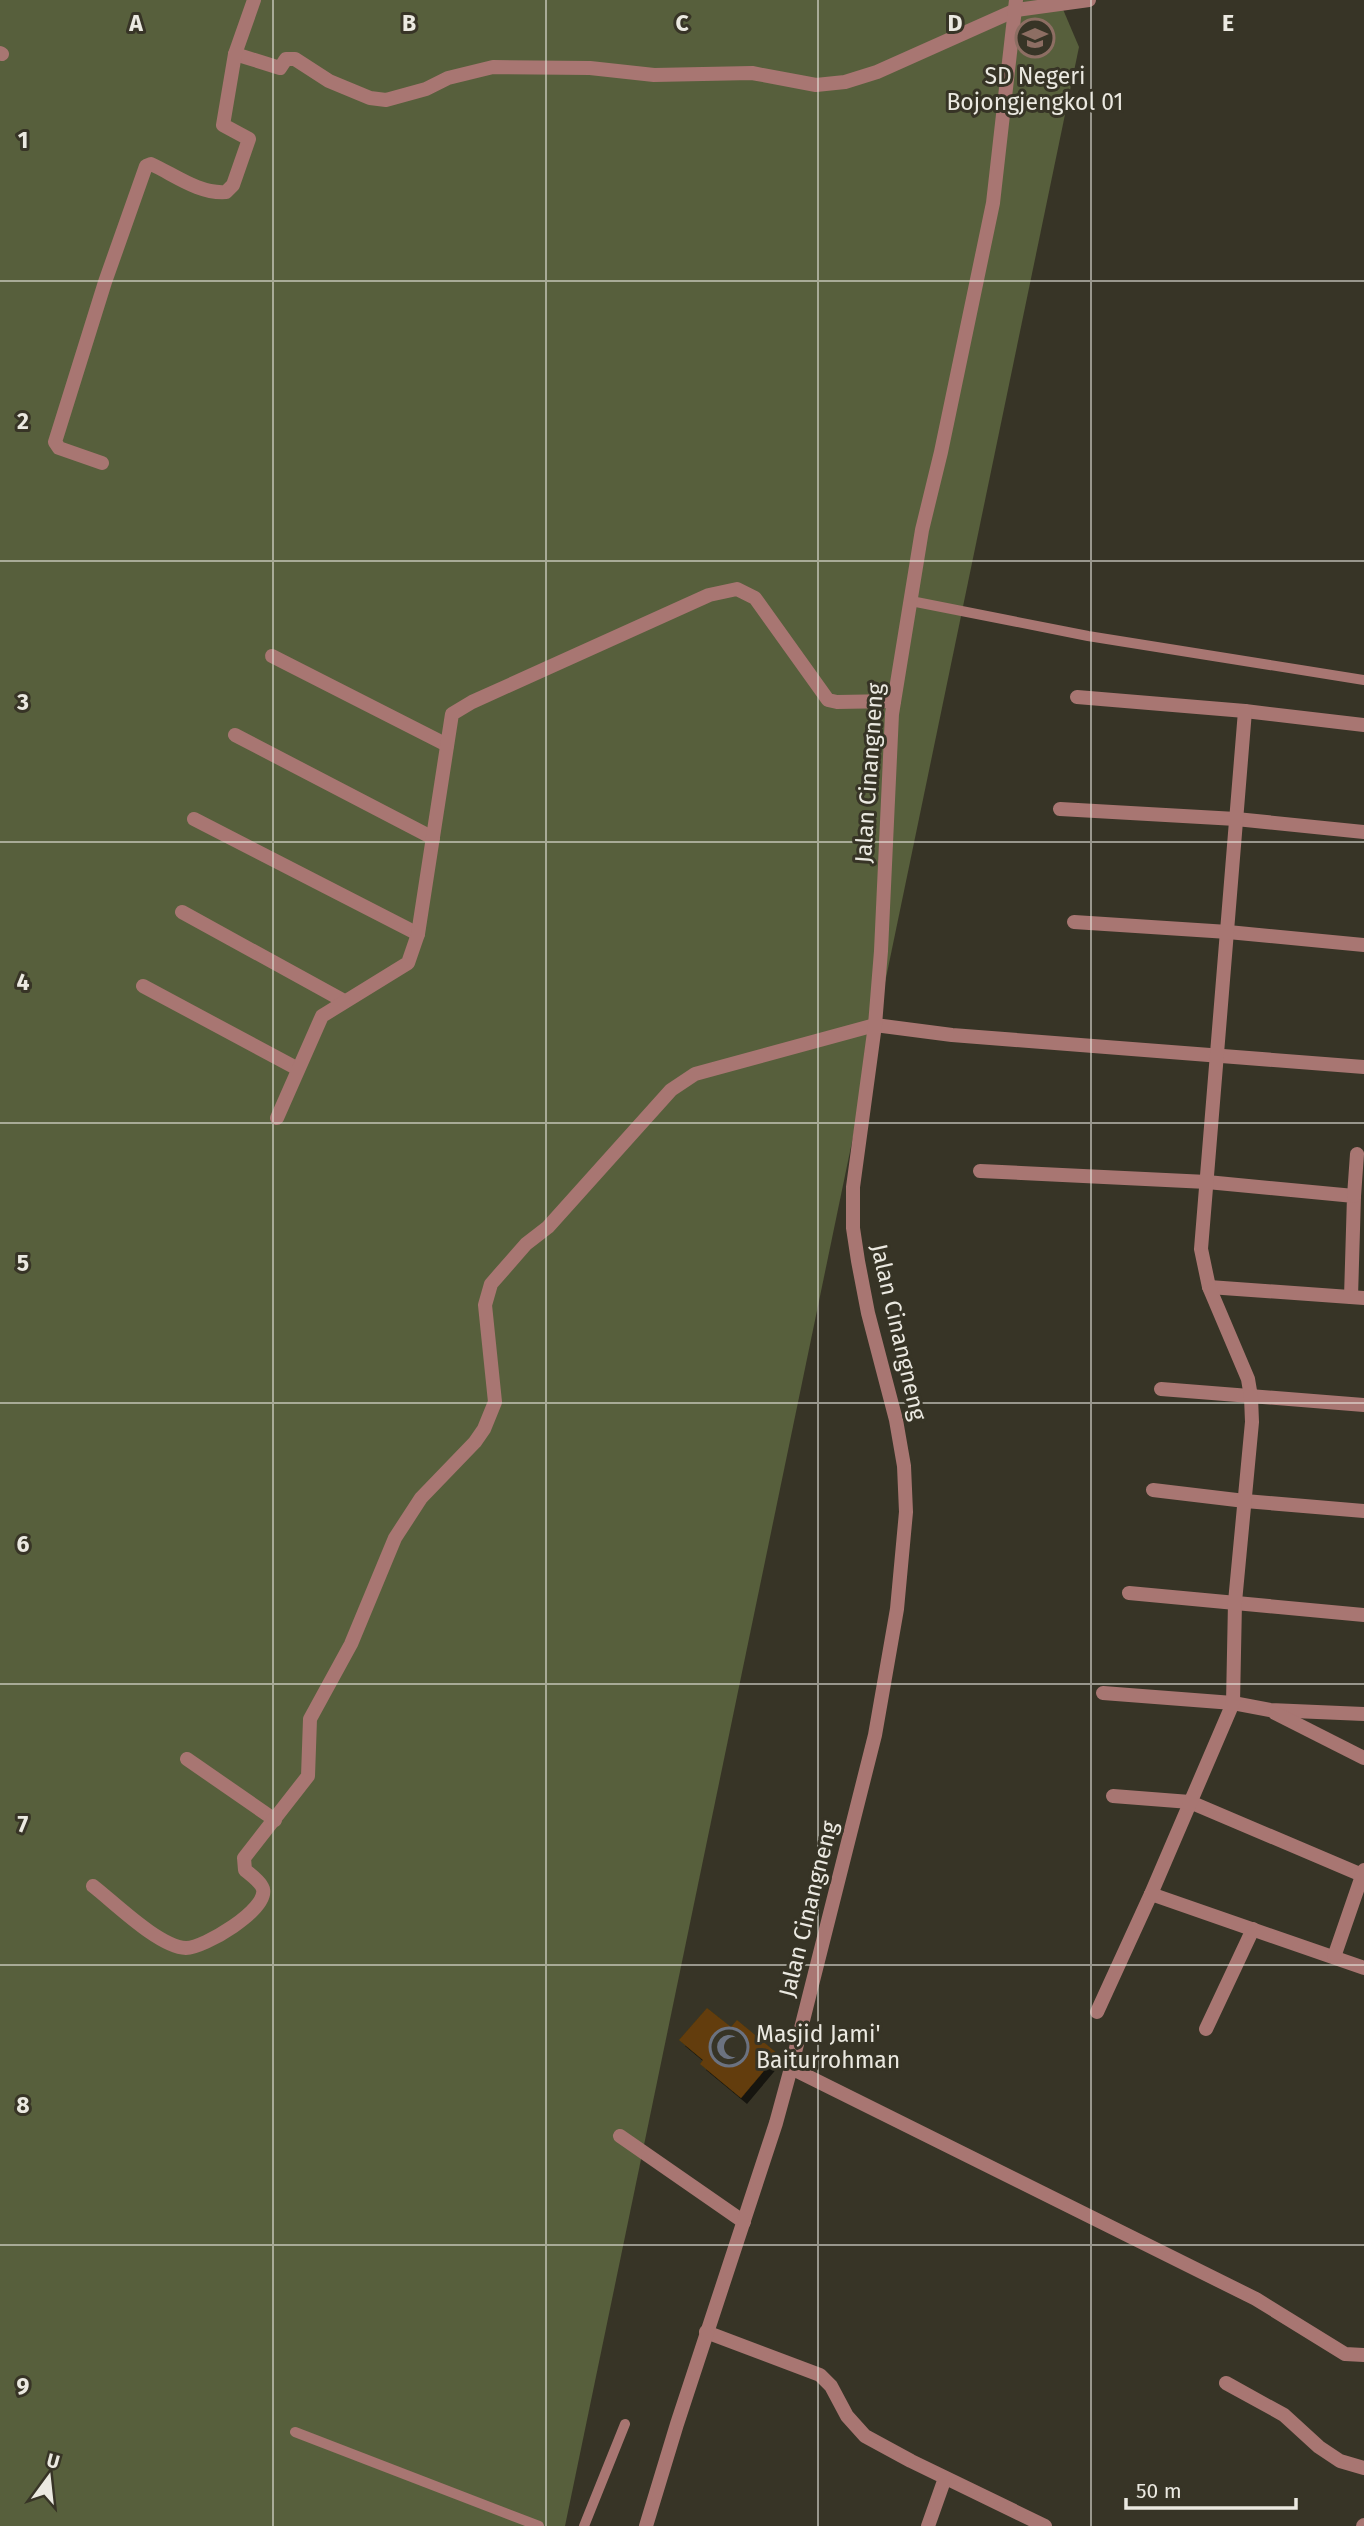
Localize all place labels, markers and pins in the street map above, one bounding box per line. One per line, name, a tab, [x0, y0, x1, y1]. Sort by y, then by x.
school or university icon: SD Negeri Bojongjengkol 01	[1014, 17, 1056, 59]
place label: SD Negeri Bojongjengkol 01	[946, 62, 1124, 116]
place label: Masjid Jami' Baiturrohman	[756, 2020, 900, 2074]
mosque icon: Masjid Jami' Baiturrohman	[708, 2026, 750, 2068]

